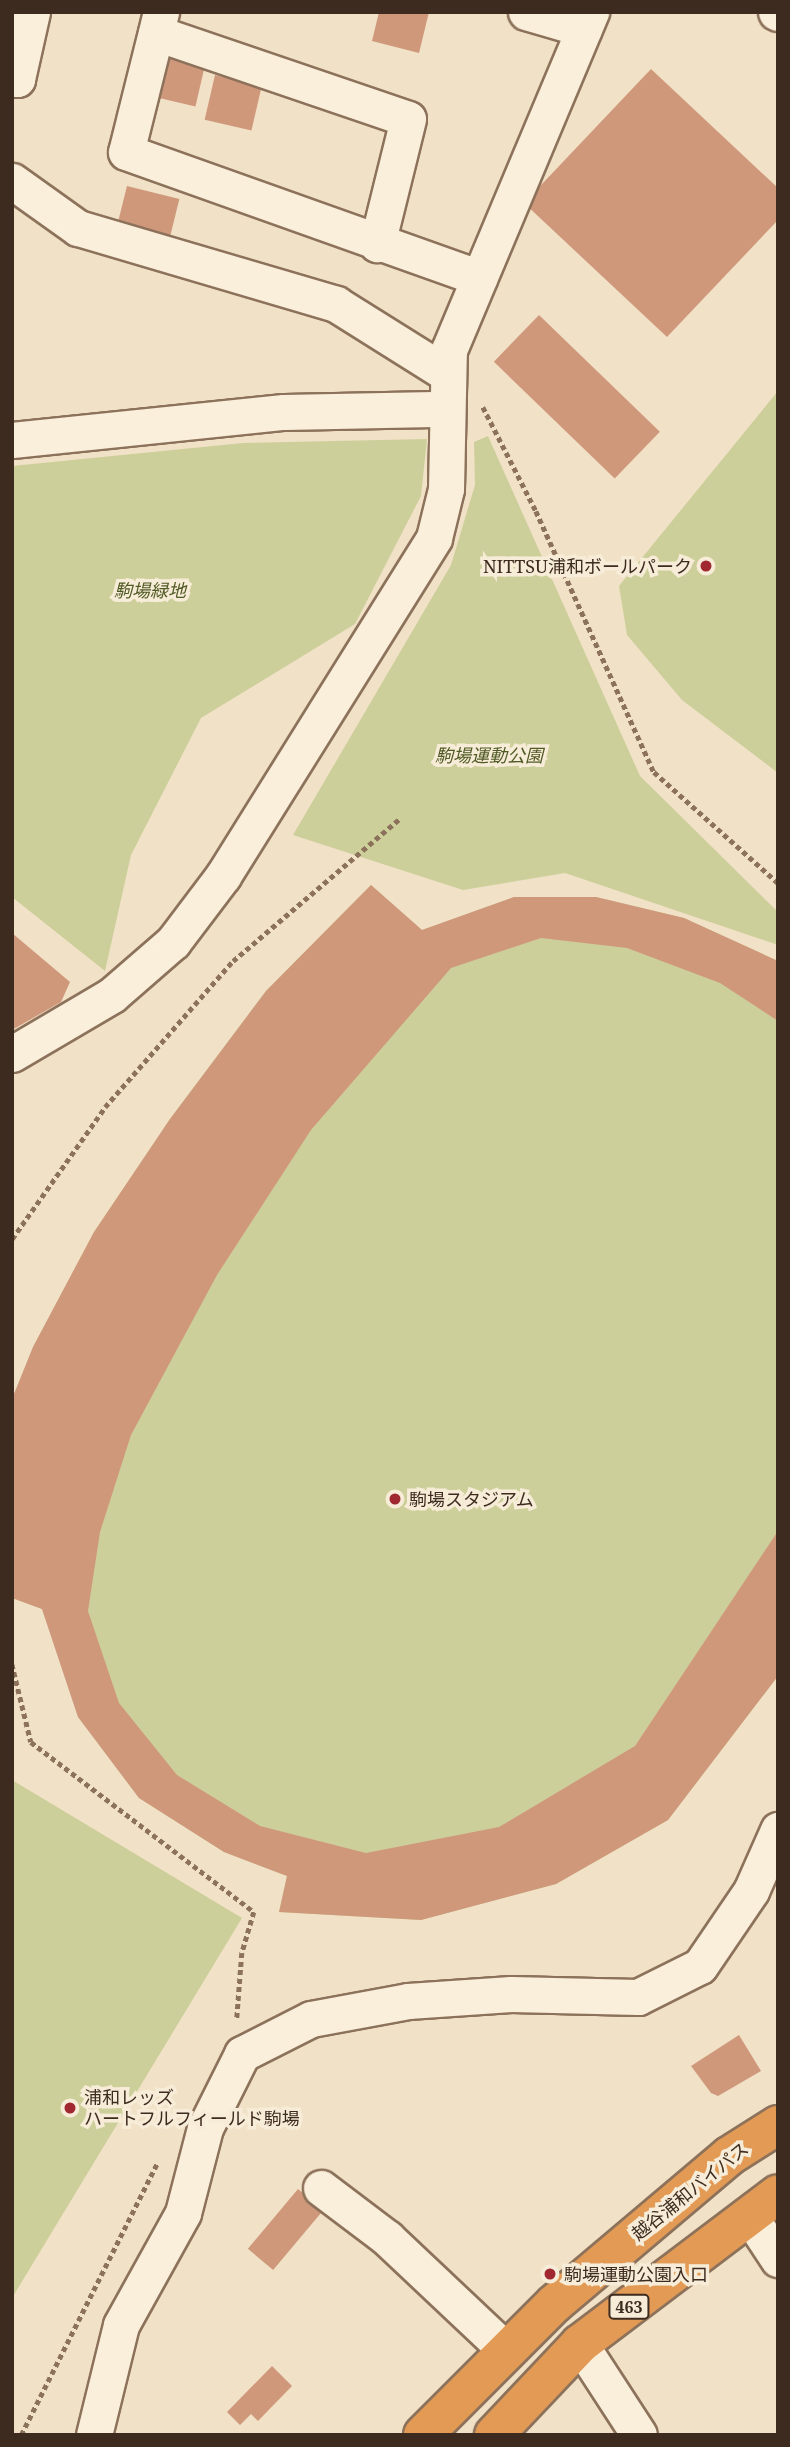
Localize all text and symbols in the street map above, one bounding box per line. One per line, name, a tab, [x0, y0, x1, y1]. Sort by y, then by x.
place label: NITTSU浦和ボールパーク	[483, 555, 692, 577]
marker: NITTSU浦和ボールパーク	[698, 558, 714, 574]
park label: 駒場緑地	[114, 579, 186, 601]
park label: 駒場運動公園	[435, 744, 543, 766]
place label: 駒場スタジアム	[409, 1488, 535, 1510]
marker: 駒場スタジアム	[387, 1491, 403, 1507]
place label: 浦和レッズ ハートフルフィールド駒場	[84, 2087, 300, 2130]
marker: 浦和レッズ ハートフルフィールド駒場	[62, 2100, 78, 2116]
street label: 越谷浦和バイパス	[627, 2137, 753, 2245]
place label: 駒場運動公園入口	[564, 2263, 708, 2285]
marker: 駒場運動公園入口	[542, 2266, 558, 2282]
road number: 463	[608, 2294, 650, 2320]

